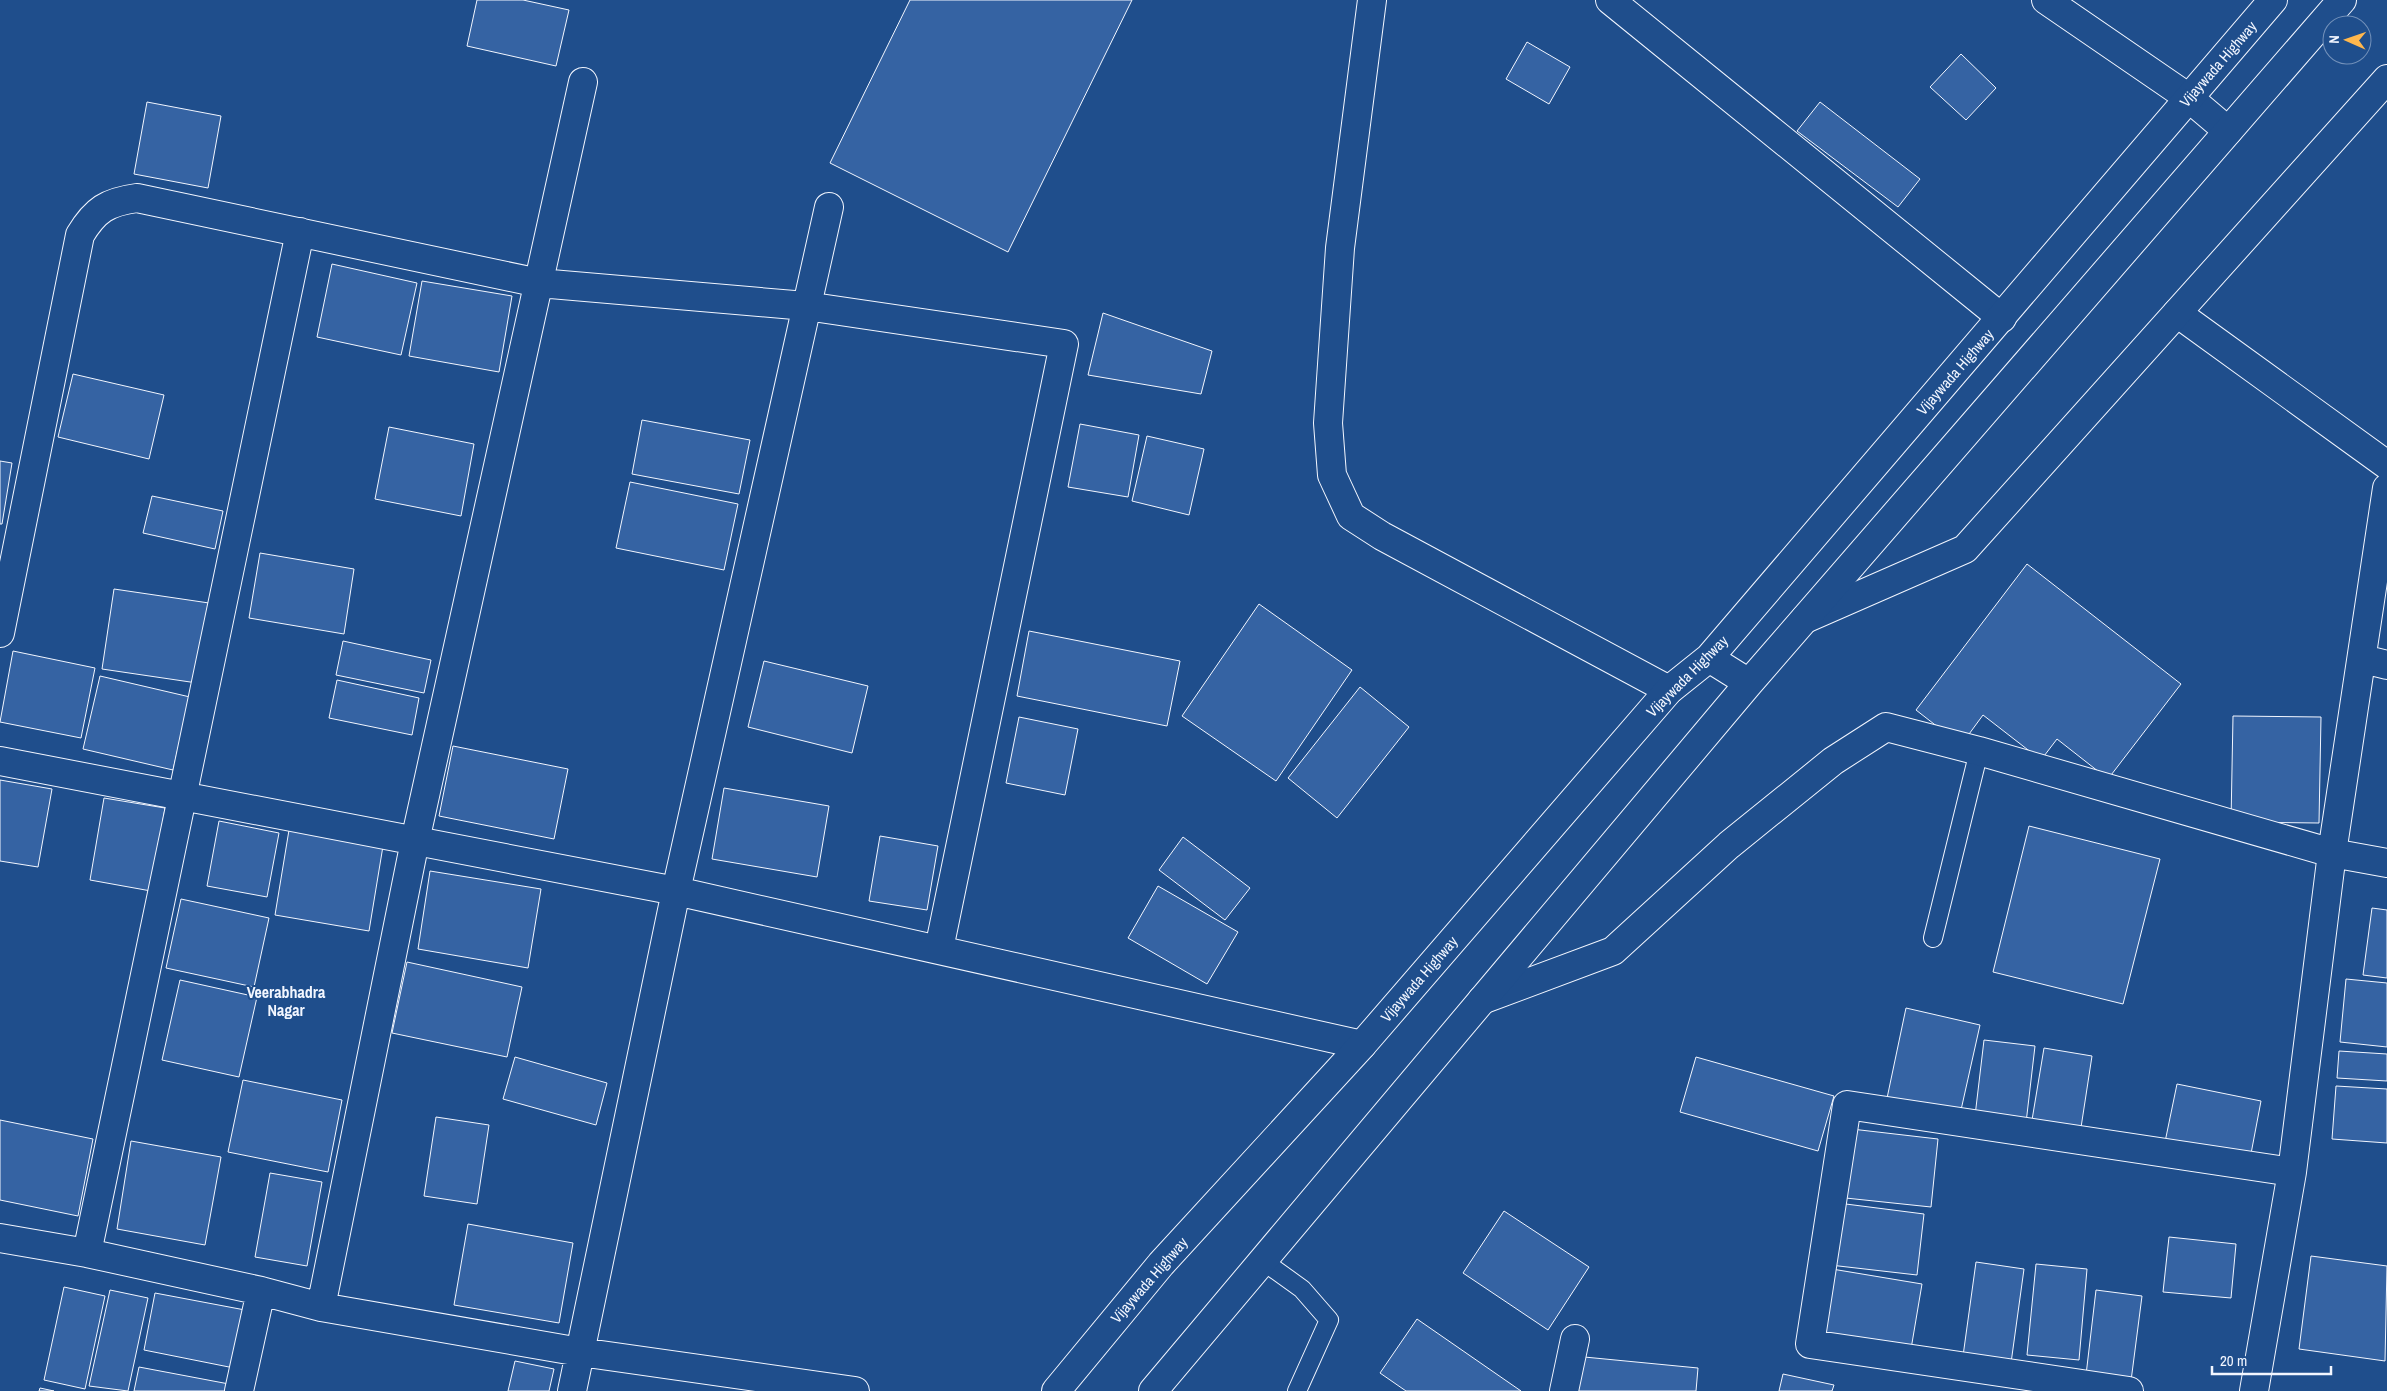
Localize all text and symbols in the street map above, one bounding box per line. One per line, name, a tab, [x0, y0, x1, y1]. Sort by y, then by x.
north arrow	[2322, 15, 2372, 65]
street label: Vijaywada Highway	[2175, 16, 2262, 112]
text: N	[2325, 35, 2343, 44]
street label: Vijaywada Highway	[1912, 324, 1999, 420]
street label: Vijaywada Highway	[1641, 630, 1733, 722]
street label: Vijaywada Highway	[1376, 931, 1463, 1027]
district label: Veerabhadra Nagar	[247, 981, 326, 1021]
street label: Vijaywada Highway	[1106, 1232, 1193, 1328]
scale bar	[2212, 1344, 2331, 1376]
text: 20 m	[2220, 1350, 2247, 1371]

